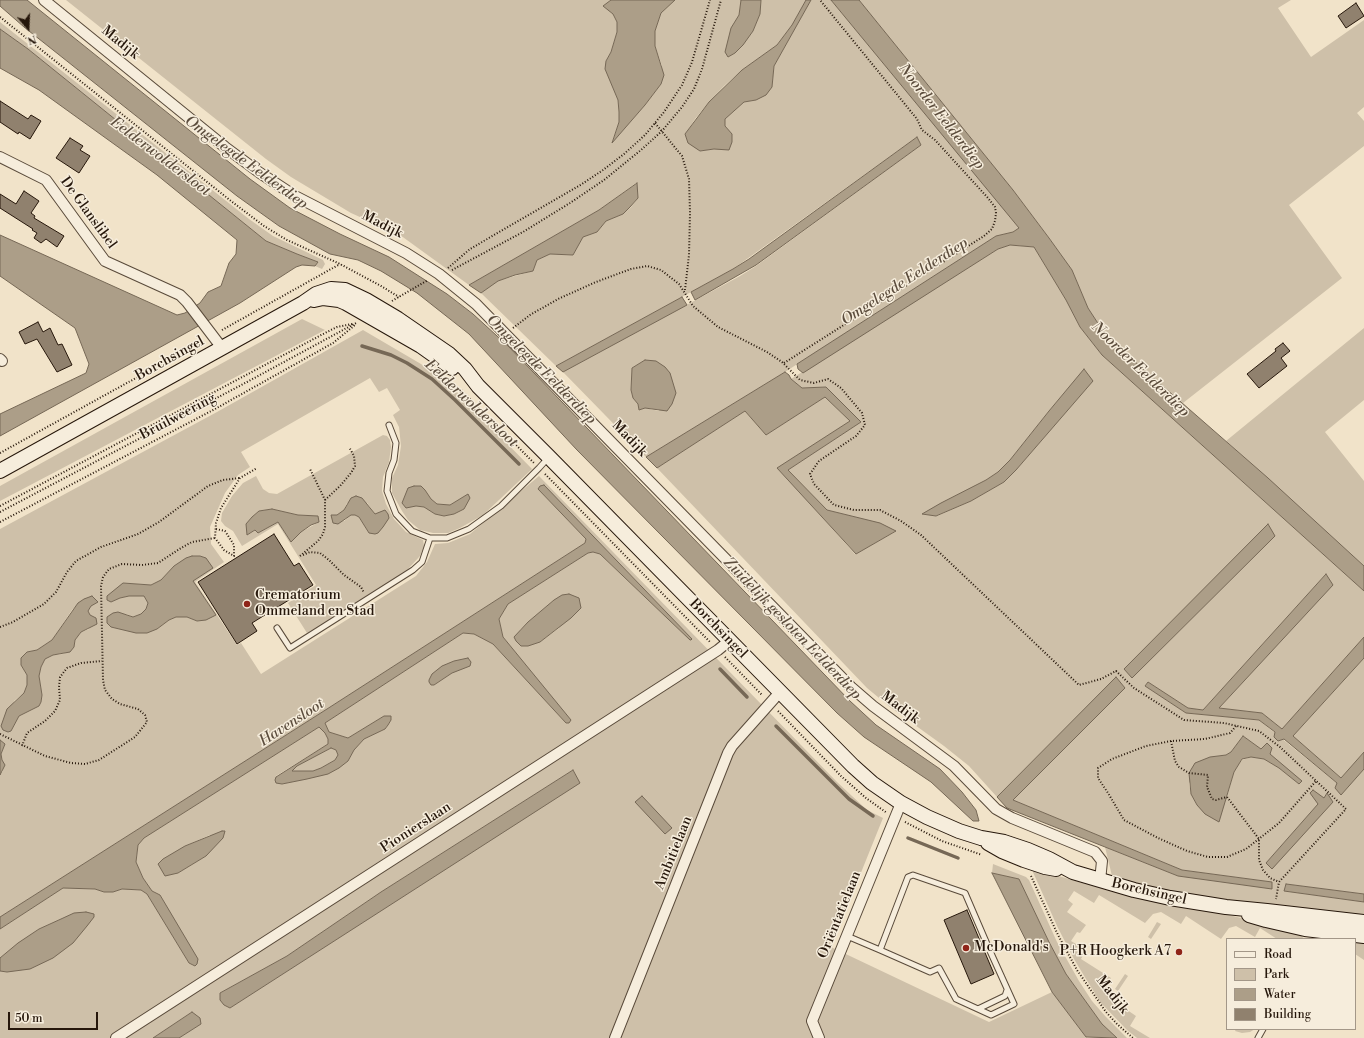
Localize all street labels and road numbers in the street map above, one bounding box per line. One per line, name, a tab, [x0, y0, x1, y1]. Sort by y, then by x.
street label: Madijk	[98, 23, 142, 63]
street label: De Glanslibel	[56, 174, 120, 252]
street label: Madijk	[359, 208, 405, 242]
street label: Borchsingel	[133, 333, 207, 385]
street label: Bruilweering	[137, 390, 219, 444]
street label: Madijk	[608, 417, 650, 461]
street label: Borchsingel	[685, 596, 751, 662]
street label: Madijk	[878, 688, 922, 728]
street label: Pionierslaan	[377, 799, 455, 857]
street label: Ambitielaan	[652, 814, 696, 892]
street label: Oriëntatielaan	[815, 869, 865, 961]
street label: Borchsingel	[1110, 875, 1188, 909]
street label: Madijk	[1092, 973, 1132, 1017]

